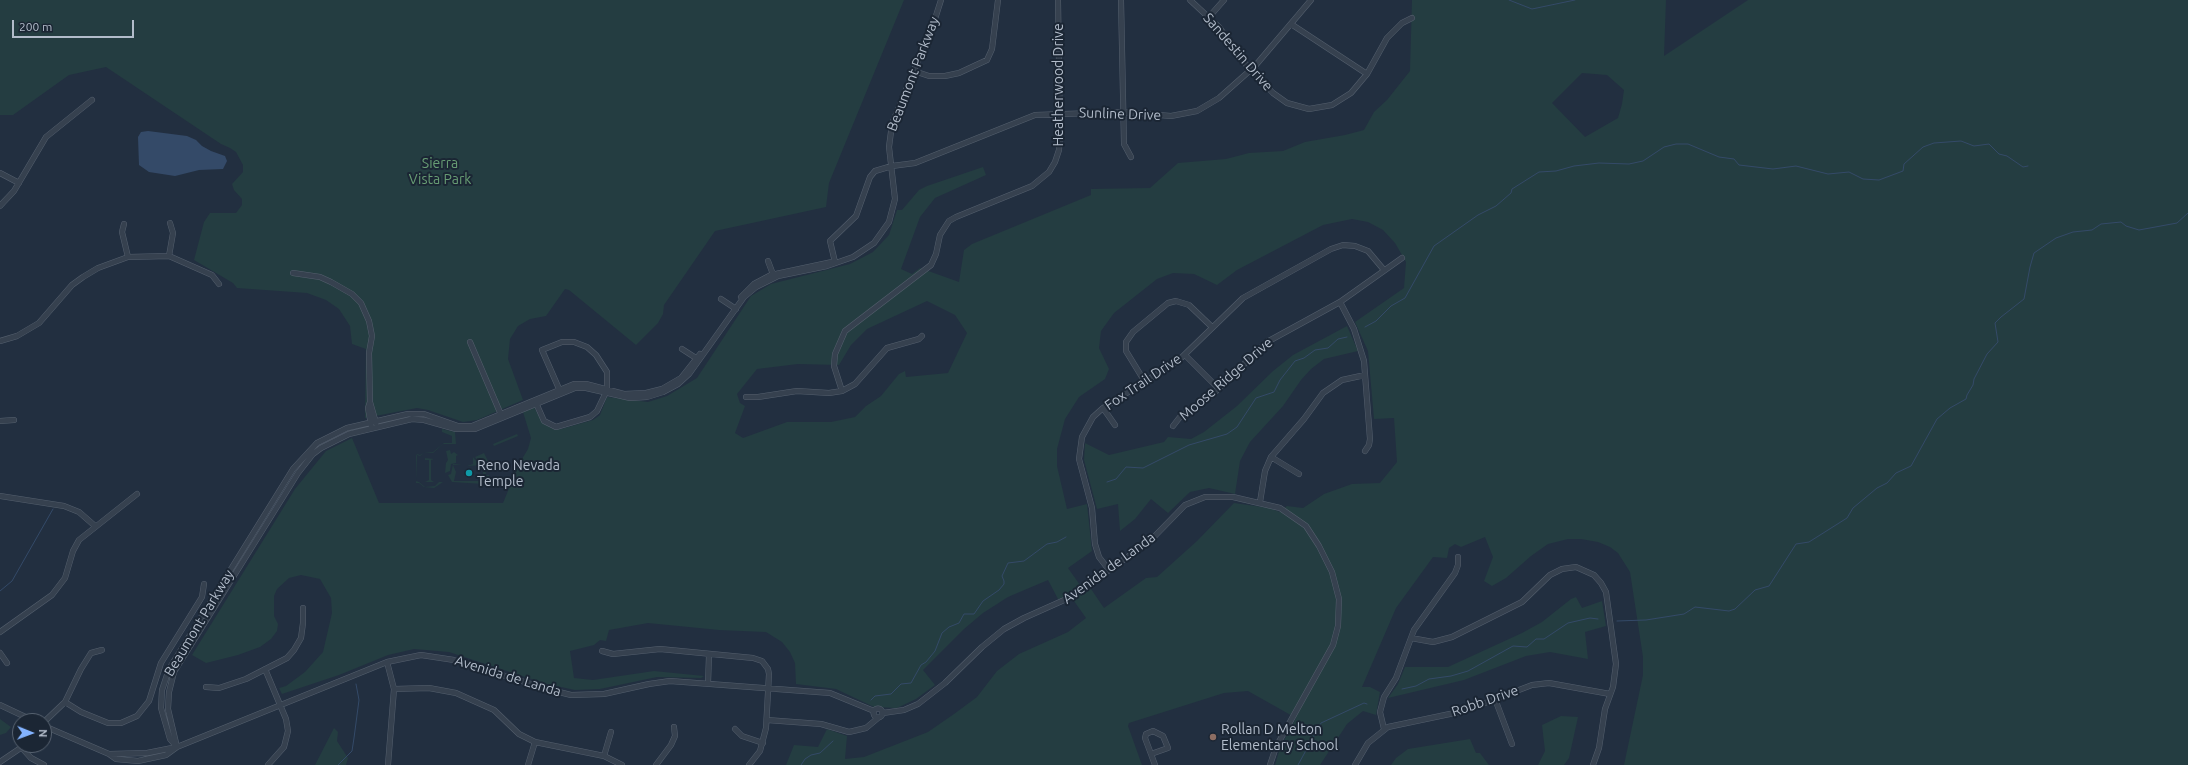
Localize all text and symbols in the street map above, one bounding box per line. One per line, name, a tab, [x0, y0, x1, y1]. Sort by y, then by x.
street label: Sandestin Drive	[1200, 10, 1276, 94]
scale bar	[14, 12, 136, 38]
street label: Beaumont Parkway	[883, 14, 943, 134]
text: 200 m	[19, 20, 52, 33]
street label: Heatherwood Drive	[1050, 23, 1066, 147]
street label: Sunline Drive	[1079, 104, 1161, 124]
park label: Sierra Vista Park	[409, 155, 471, 188]
street label: Moose Ridge Drive	[1176, 334, 1276, 424]
street label: Fox Trail Drive	[1101, 350, 1185, 414]
place label: Reno Nevada Temple	[477, 457, 560, 490]
marker: Reno Nevada Temple	[464, 468, 474, 478]
street label: Avenida de Landa	[1059, 529, 1159, 607]
street label: Beaumont Parkway	[161, 567, 237, 679]
street label: Avenida de Landa	[453, 652, 563, 700]
street label: Robb Drive	[1449, 682, 1521, 720]
north arrow	[12, 713, 52, 753]
place label: Rollan D Melton Elementary School	[1221, 721, 1338, 754]
text: N	[37, 729, 49, 737]
marker: Rollan D Melton Elementary School	[1208, 732, 1218, 742]

